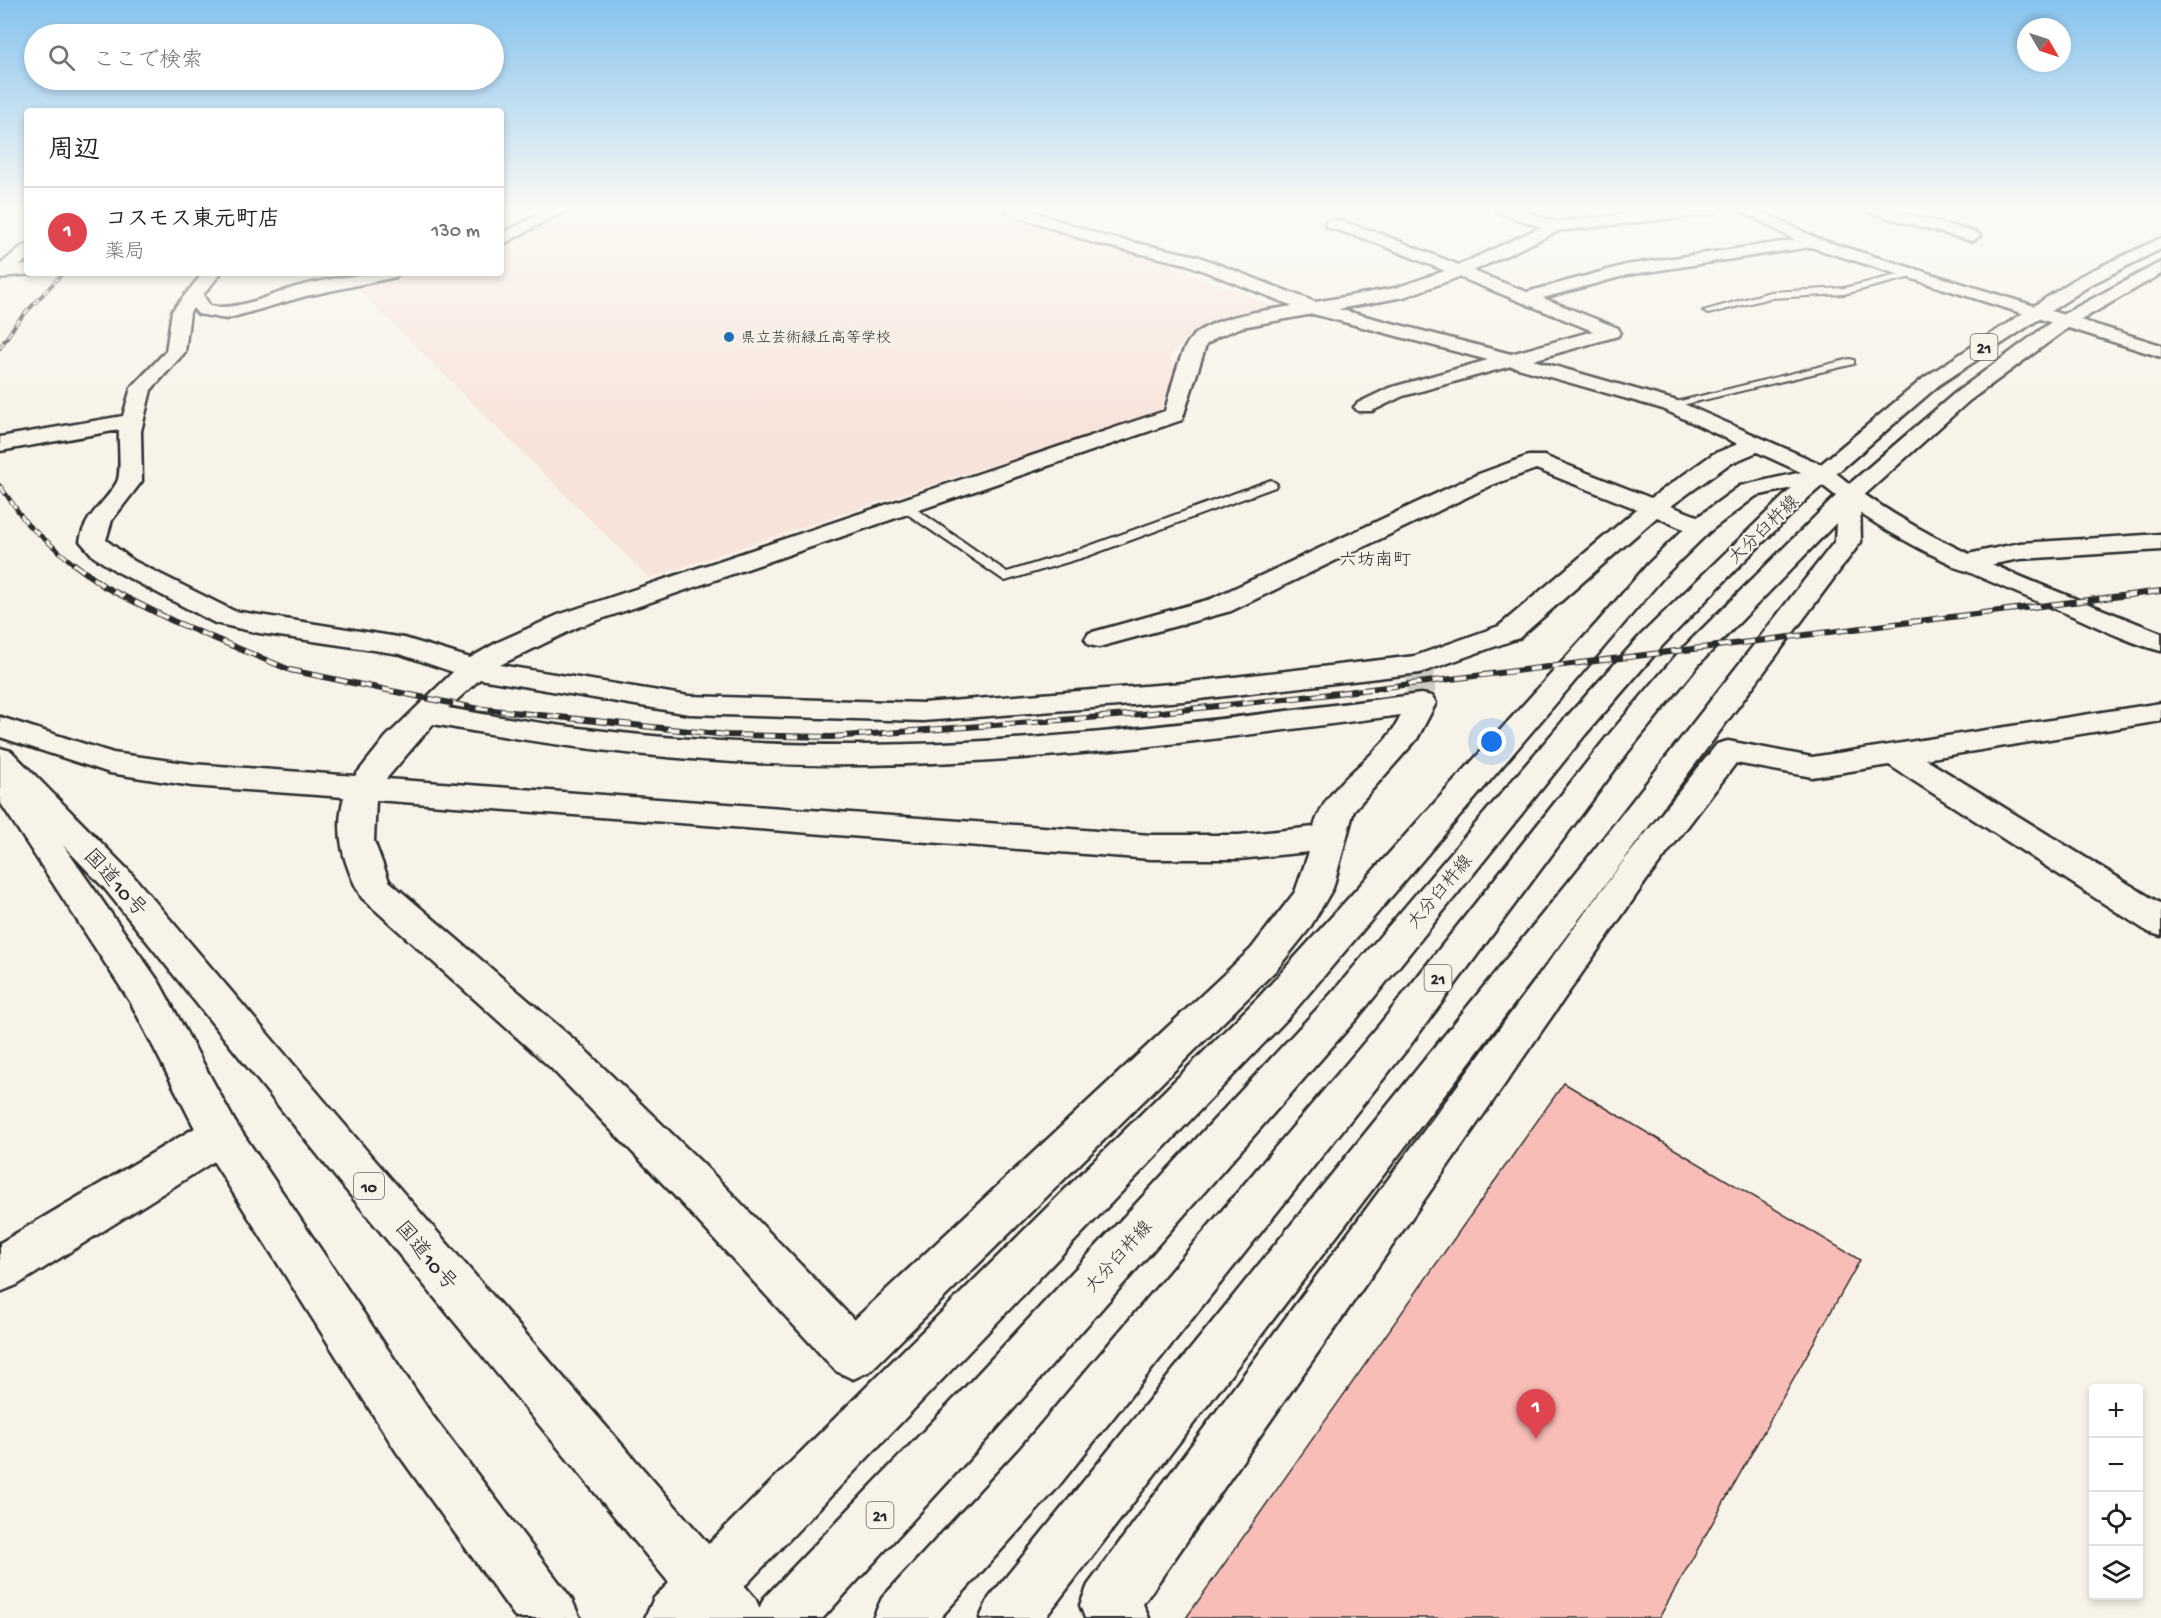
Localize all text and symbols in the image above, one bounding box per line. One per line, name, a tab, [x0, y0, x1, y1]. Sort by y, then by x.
north arrow	[2017, 18, 2071, 72]
search box	[24, 24, 504, 90]
icon: search	[45, 41, 78, 74]
text: ここで検索	[93, 49, 203, 75]
text: 周辺	[48, 137, 100, 168]
text: コスモス東元町店	[105, 208, 280, 234]
text: 1	[63, 221, 72, 244]
text: 130 m	[431, 221, 480, 244]
text: 薬局	[105, 242, 145, 265]
place label: 県立芸術緑丘高等学校	[741, 329, 891, 348]
marker: 県立芸術緑丘高等学校	[722, 330, 736, 344]
road number: 21	[1970, 334, 1998, 360]
street label: 大分臼杵線	[1724, 491, 1804, 570]
district label: 六坊南町	[1339, 550, 1411, 572]
your location	[1477, 727, 1506, 756]
street label: 国道10号	[76, 844, 151, 924]
street label: 大分臼杵線	[1403, 851, 1478, 934]
road number: 21	[1424, 965, 1452, 991]
road number: 10	[354, 1173, 384, 1199]
street label: 国道10号	[388, 1217, 461, 1297]
street label: 大分臼杵線	[1081, 1217, 1158, 1298]
map controls	[2089, 1384, 2143, 1600]
button: +	[2089, 1384, 2143, 1438]
pin: 1	[1516, 1390, 1556, 1439]
button: −	[2089, 1438, 2143, 1492]
button: locate	[2089, 1492, 2143, 1546]
road number: 21	[866, 1502, 894, 1528]
button: layers	[2089, 1546, 2143, 1600]

